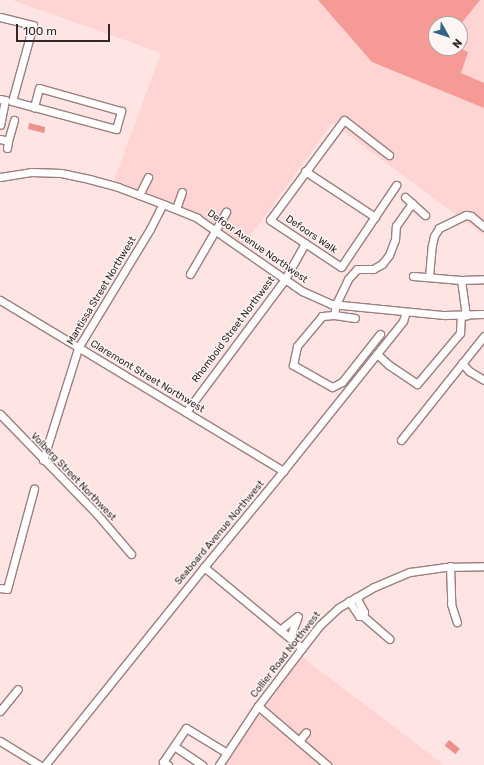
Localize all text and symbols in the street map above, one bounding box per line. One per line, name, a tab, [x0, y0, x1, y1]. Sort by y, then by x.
scale bar	[18, 16, 112, 42]
north arrow	[428, 16, 468, 56]
text: 100 m	[23, 24, 57, 38]
text: N	[449, 36, 464, 50]
street label: Defoor Avenue Northwest	[204, 208, 310, 286]
street label: Defoors Walk	[283, 213, 339, 257]
street label: Mantissa Street Northwest	[65, 235, 139, 347]
street label: Rhomboid Street Northwest	[190, 274, 278, 386]
street label: Claremont Street Northwest	[88, 338, 206, 416]
street label: Volberg Street Northwest	[28, 430, 118, 524]
street label: Seaboard Avenue Northwest	[173, 478, 267, 588]
street label: Collier Road Northwest	[248, 609, 324, 701]

